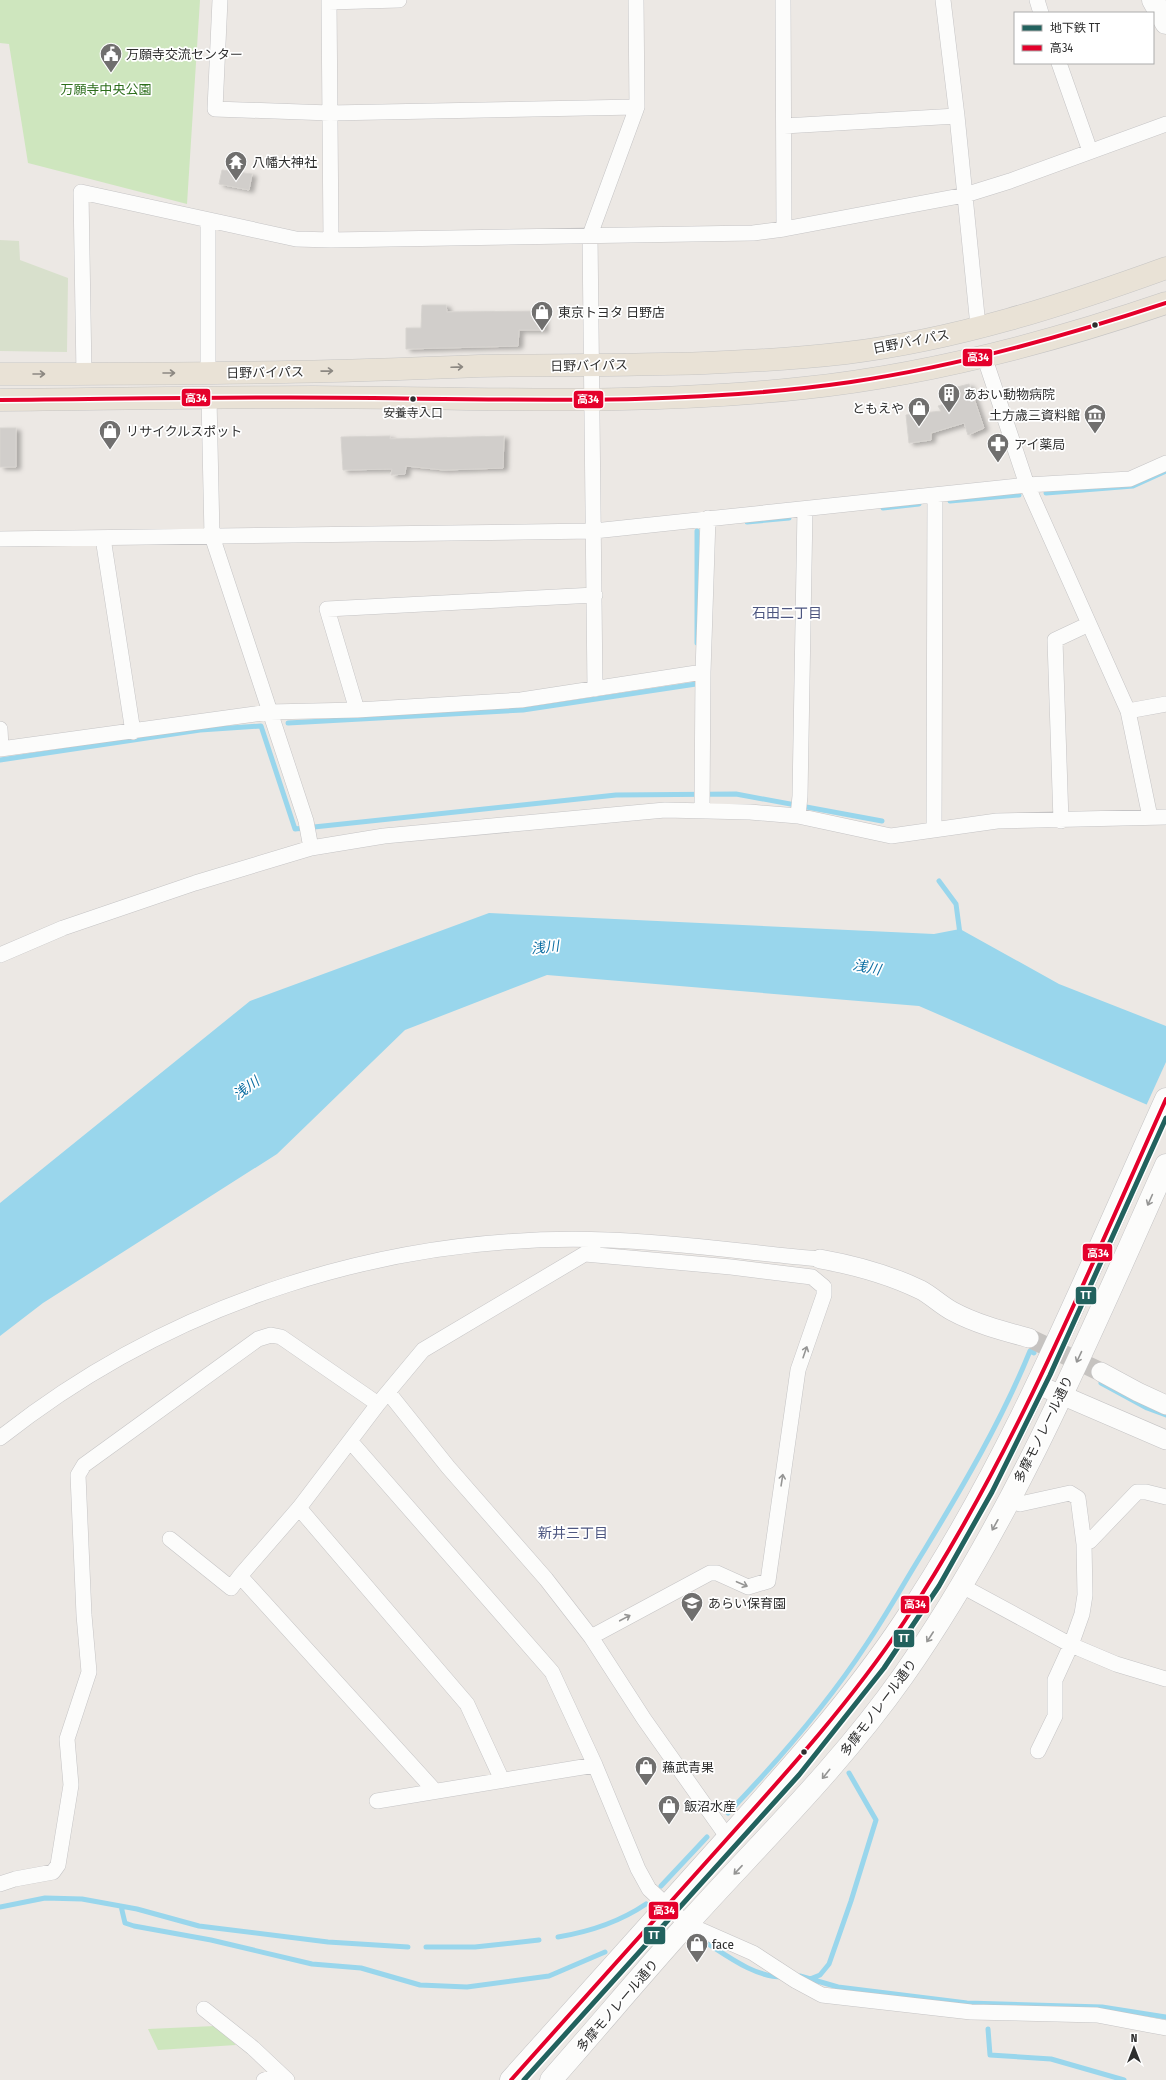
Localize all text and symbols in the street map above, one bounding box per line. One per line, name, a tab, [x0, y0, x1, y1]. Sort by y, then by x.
legend	[1014, 12, 1154, 64]
text: 地下鉄 TT	[1050, 21, 1100, 35]
public building icon: 万願寺交流センター	[98, 41, 124, 74]
text: 高34	[1050, 41, 1073, 55]
place label: 万願寺交流センター	[126, 47, 243, 62]
park label: 万願寺中央公園	[60, 82, 152, 97]
temple icon: 八幡大神社	[223, 149, 249, 182]
place label: 八幡大神社	[252, 155, 317, 170]
shop icon: 東京トヨタ 日野店	[529, 299, 555, 332]
place label: 東京トヨタ 日野店	[558, 305, 665, 320]
unlabelled marker	[1090, 320, 1100, 330]
street label: 日野バイパス	[872, 327, 951, 356]
line badge: 高34	[962, 348, 993, 367]
text: 高34	[967, 351, 989, 364]
street label: 日野バイパス	[550, 357, 628, 374]
one-way arrow	[450, 363, 463, 371]
street label: 日野バイパス	[226, 364, 304, 381]
one-way arrow	[320, 367, 333, 375]
one-way arrow	[162, 369, 175, 377]
one-way arrow	[32, 370, 45, 378]
building icon: あおい動物病院	[936, 381, 962, 414]
place label: あおい動物病院	[964, 387, 1055, 402]
line badge: 高34	[181, 388, 211, 407]
line badge: 高34	[573, 390, 604, 409]
text: 高34	[185, 392, 207, 405]
text: 高34	[577, 393, 599, 406]
marker: 安養寺入口	[408, 394, 418, 404]
shop icon: ともえや	[906, 395, 932, 428]
place label: ともえや	[852, 401, 904, 416]
museum icon: 土方歳三資料館	[1082, 402, 1108, 435]
place label: 安養寺入口	[383, 406, 443, 420]
place label: 土方歳三資料館	[989, 408, 1080, 423]
shop icon: リサイクルスポット	[97, 418, 123, 451]
place label: リサイクルスポット	[126, 424, 242, 439]
pharmacy icon: アイ薬局	[985, 431, 1011, 464]
place label: アイ薬局	[1014, 437, 1065, 452]
district label: 石田二丁目	[752, 605, 822, 622]
water label: 浅川	[530, 937, 562, 957]
water label: 浅川	[852, 956, 884, 979]
water label: 浅川	[230, 1072, 264, 1104]
one-way arrow	[1146, 1194, 1153, 1206]
line badge: 高34	[1082, 1243, 1113, 1262]
text: 高34	[1087, 1247, 1109, 1260]
line badge: TT	[1075, 1286, 1097, 1305]
text: TT	[1081, 1289, 1092, 1302]
one-way arrow	[801, 1346, 809, 1358]
one-way arrow	[1075, 1350, 1082, 1362]
street label: 多摩モノレール通り	[1011, 1373, 1076, 1485]
one-way arrow	[778, 1473, 786, 1486]
one-way arrow	[991, 1518, 999, 1530]
district label: 新井三丁目	[538, 1525, 608, 1542]
one-way arrow	[736, 1581, 748, 1588]
school or university icon: あらい保育園	[679, 1590, 705, 1623]
line badge: 高34	[900, 1595, 930, 1614]
place label: あらい保育園	[708, 1596, 786, 1611]
text: 高34	[904, 1598, 926, 1611]
one-way arrow	[619, 1614, 631, 1622]
line badge: TT	[893, 1629, 915, 1648]
one-way arrow	[925, 1631, 933, 1643]
text: TT	[899, 1632, 910, 1645]
street label: 多摩モノレール通り	[837, 1656, 920, 1759]
unlabelled marker	[799, 1747, 809, 1757]
shop icon: 蘓武青果	[633, 1754, 659, 1787]
place label: 蘓武青果	[662, 1760, 714, 1775]
one-way arrow	[822, 1768, 830, 1779]
shop icon: 飯沼水産	[656, 1793, 682, 1826]
place label: 飯沼水産	[684, 1799, 736, 1814]
one-way arrow	[734, 1864, 743, 1874]
line badge: 高34	[648, 1901, 679, 1920]
text: 高34	[653, 1904, 675, 1917]
line badge: TT	[643, 1926, 666, 1945]
text: TT	[649, 1929, 660, 1942]
shop icon: face	[684, 1931, 710, 1964]
place label: face	[712, 1937, 734, 1952]
street label: 多摩モノレール通り	[573, 1956, 661, 2054]
north arrow	[1114, 2028, 1154, 2068]
text: N	[1131, 2032, 1137, 2045]

